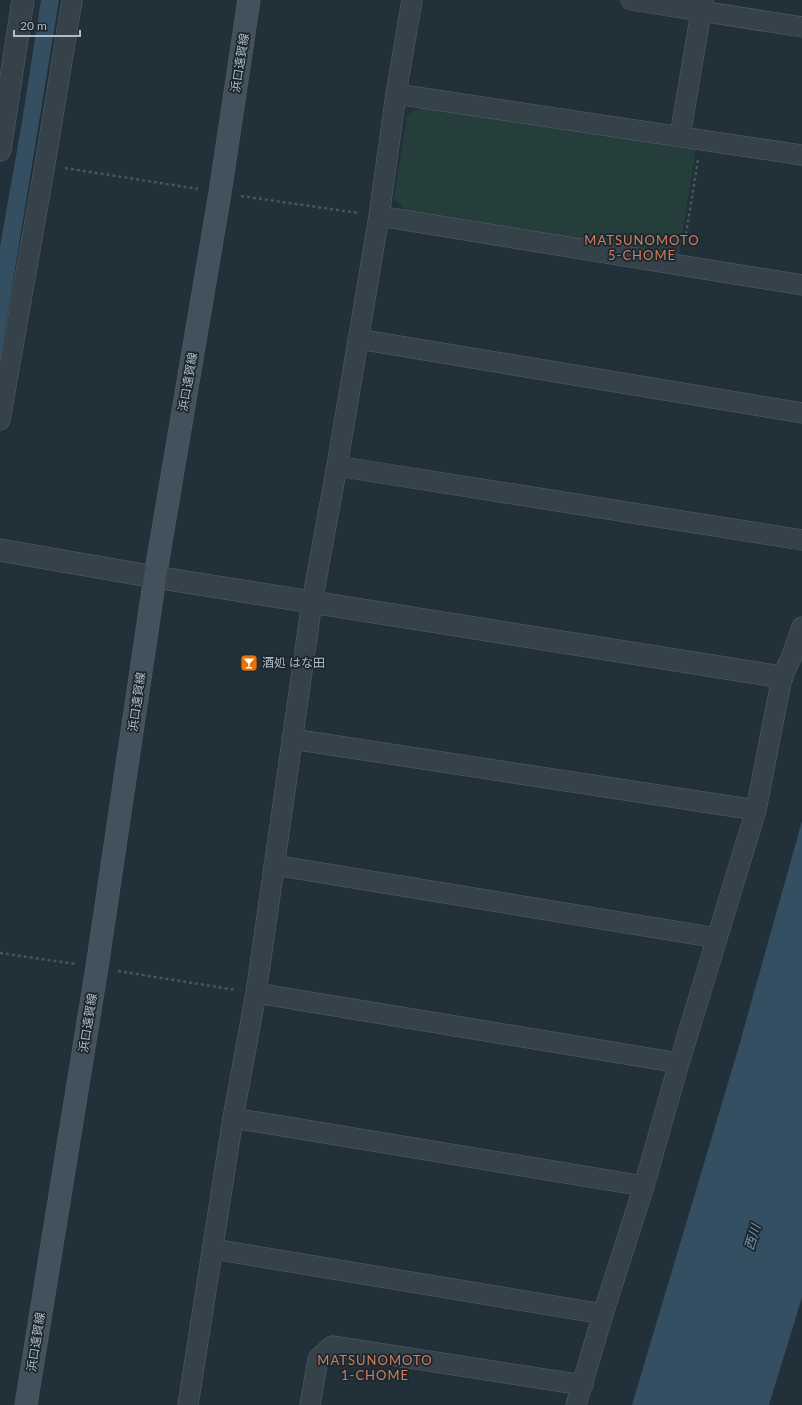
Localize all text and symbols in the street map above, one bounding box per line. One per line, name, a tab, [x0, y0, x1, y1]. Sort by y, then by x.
scale bar	[14, 12, 80, 38]
text: 20 m	[20, 18, 47, 33]
street label: 浜口遠賀線	[227, 32, 252, 94]
district label: MATSUNOMOTO 5-CHOME	[584, 232, 700, 263]
street label: 浜口遠賀線	[175, 351, 200, 413]
bar icon: 酒処 はな田	[239, 653, 259, 673]
place label: 酒処 はな田	[262, 655, 325, 670]
street label: 浜口遠賀線	[125, 671, 148, 733]
street label: 浜口遠賀線	[75, 992, 100, 1054]
water label: 西川	[741, 1220, 764, 1252]
street label: 浜口遠賀線	[23, 1311, 48, 1373]
district label: MATSUNOMOTO 1-CHOME	[317, 1352, 433, 1383]

